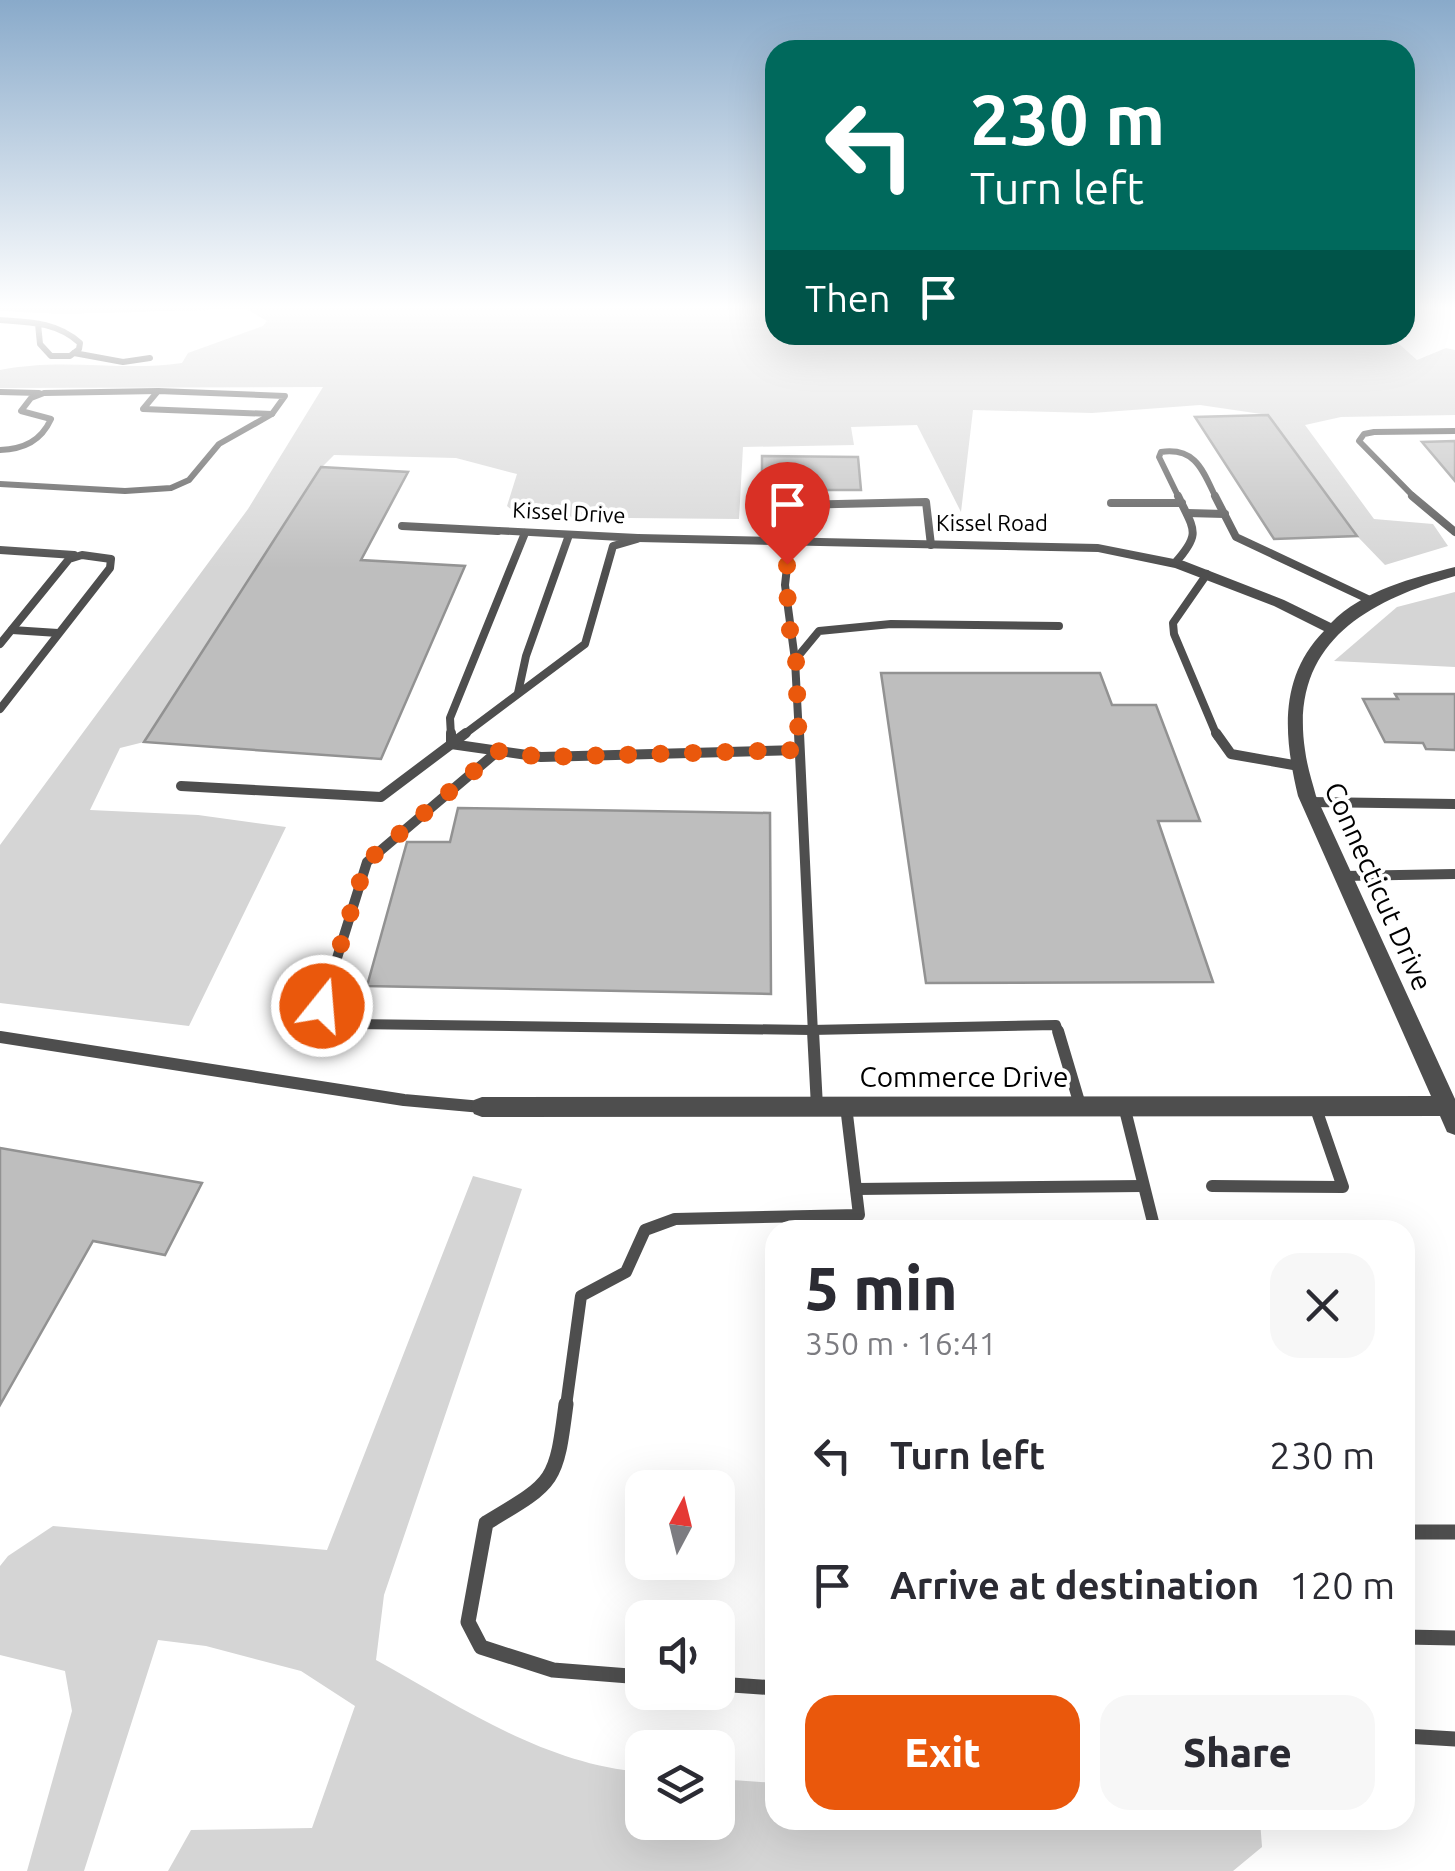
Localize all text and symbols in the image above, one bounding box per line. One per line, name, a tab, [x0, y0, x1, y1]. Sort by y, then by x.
icon: left	[805, 80, 935, 210]
text: 230 m	[970, 80, 1165, 158]
text: Turn left	[970, 162, 1144, 213]
icon: arrive	[911, 270, 966, 325]
text: Then	[805, 277, 891, 319]
pin	[745, 462, 830, 565]
icon: arrive	[760, 477, 815, 532]
street label: Kissel Drive	[512, 497, 626, 527]
street label: Kissel Road	[936, 510, 1048, 535]
street label: Connecticut Drive	[1319, 777, 1439, 995]
position arrow	[270, 954, 374, 1058]
street label: Commerce Drive	[860, 1061, 1068, 1092]
button: close	[1270, 1253, 1375, 1358]
text: 5 min	[805, 1254, 958, 1321]
text: 350 m · 16:41	[805, 1325, 997, 1361]
icon: left	[805, 1428, 860, 1483]
text: Turn left	[890, 1434, 1045, 1476]
text: 230 m	[1269, 1434, 1375, 1476]
north arrow	[625, 1470, 735, 1580]
map controls	[625, 1470, 735, 1840]
icon: arrive	[805, 1558, 860, 1613]
text: Arrive at destination	[890, 1564, 1259, 1606]
text: 120 m	[1289, 1564, 1395, 1606]
button: sound	[625, 1600, 735, 1710]
button: Exit	[805, 1695, 1080, 1810]
button: Share	[1100, 1695, 1375, 1810]
button: layers	[625, 1730, 735, 1840]

